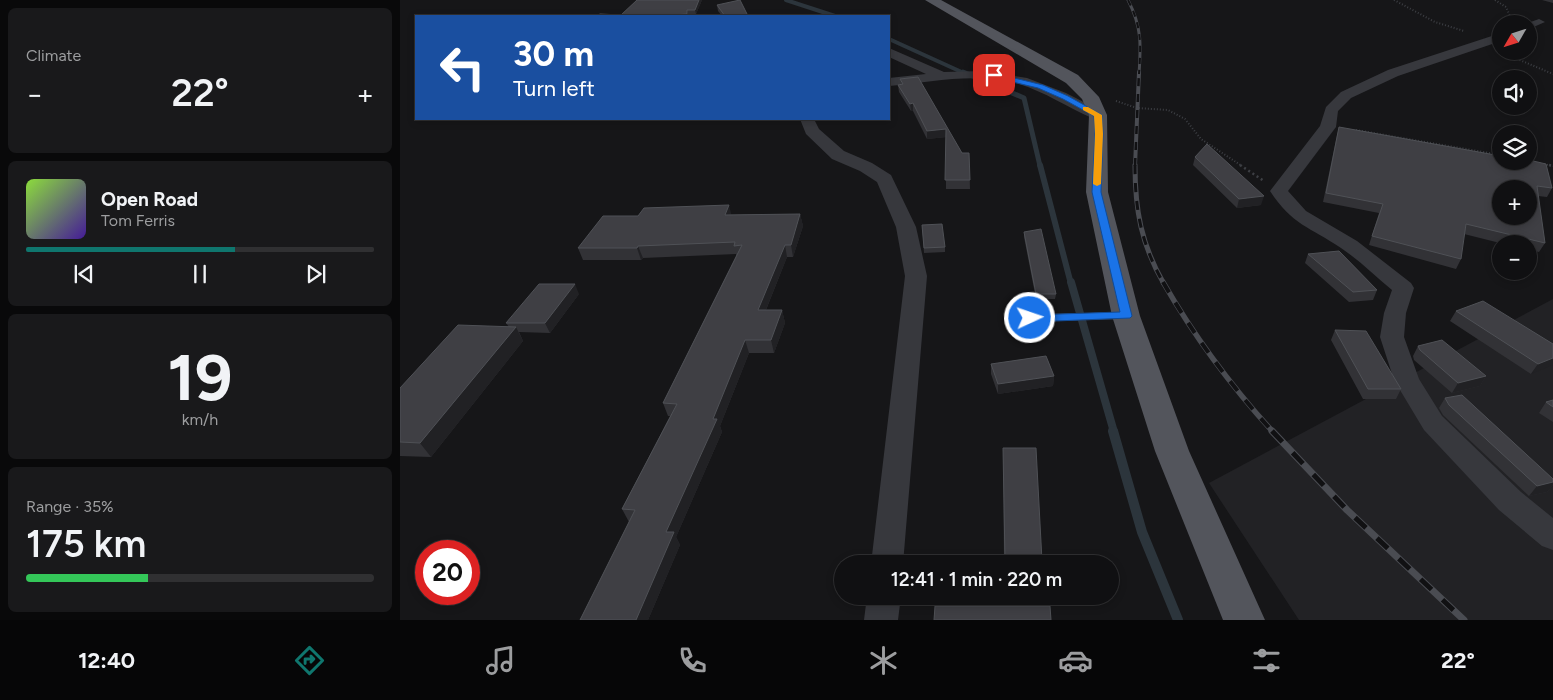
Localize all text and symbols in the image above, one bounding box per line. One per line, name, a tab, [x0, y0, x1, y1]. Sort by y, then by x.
north arrow	[1492, 15, 1538, 60]
map controls	[1492, 15, 1537, 280]
text: 30 m	[513, 33, 594, 75]
icon: left	[430, 35, 495, 100]
text: Climate	[26, 46, 81, 65]
pin	[973, 54, 1015, 96]
icon: arrive	[980, 61, 1008, 89]
text: 22°	[171, 70, 229, 116]
button: sound	[1492, 70, 1537, 115]
text: Turn left	[513, 75, 595, 102]
text: −	[26, 77, 43, 111]
text: +	[357, 77, 374, 111]
button: layers	[1492, 125, 1537, 170]
button: +	[1492, 180, 1537, 225]
text: Open Road	[101, 188, 198, 211]
text: Tom Ferris	[101, 211, 175, 230]
button: −	[1492, 235, 1537, 280]
icon: previous	[70, 260, 98, 288]
icon: pause	[186, 260, 214, 288]
icon: next	[302, 260, 330, 288]
position arrow	[1003, 291, 1055, 343]
text: 19	[167, 338, 233, 416]
text: km/h	[182, 410, 218, 429]
text: Range · 35%	[26, 497, 114, 516]
text: 175 km	[26, 521, 146, 567]
speed limit sign: 20	[415, 540, 480, 605]
text: 12:41 · 1 min · 220 m	[891, 568, 1062, 591]
icon: directions	[292, 643, 327, 678]
icon: music	[483, 643, 518, 678]
icon: phone	[675, 643, 710, 678]
icon: climate	[866, 643, 901, 678]
icon: car	[1058, 643, 1093, 678]
icon: filters	[1249, 643, 1284, 678]
text: 12:40	[78, 647, 135, 674]
text: 22°	[1441, 647, 1475, 674]

